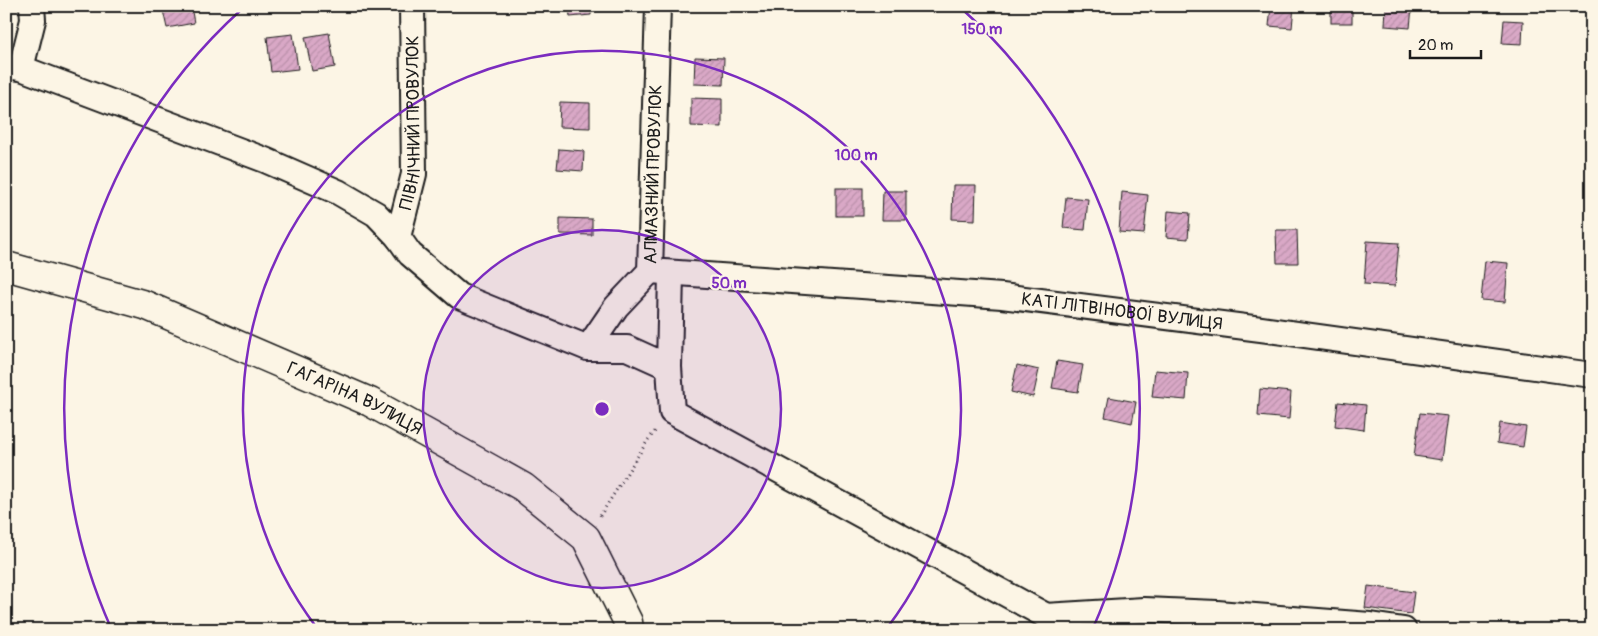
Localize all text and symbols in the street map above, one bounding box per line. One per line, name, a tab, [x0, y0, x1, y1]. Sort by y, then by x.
text: 150 m	[962, 20, 1002, 39]
scale bar	[1410, 28, 1482, 60]
street label: ПІВНІЧНИЙ ПРОВУЛОК	[394, 35, 425, 212]
text: 20 m	[1418, 36, 1453, 55]
street label: АЛМАЗНИЙ ПРОВУЛОК	[639, 84, 667, 264]
text: 100 m	[835, 146, 877, 165]
text: 50 m	[712, 274, 746, 293]
street label: КАТІ ЛІТВІНОВОЇ ВУЛИЦЯ	[1020, 287, 1224, 336]
street label: ГАГАРІНА ВУЛИЦЯ	[284, 356, 427, 440]
centre of rings	[593, 400, 611, 418]

